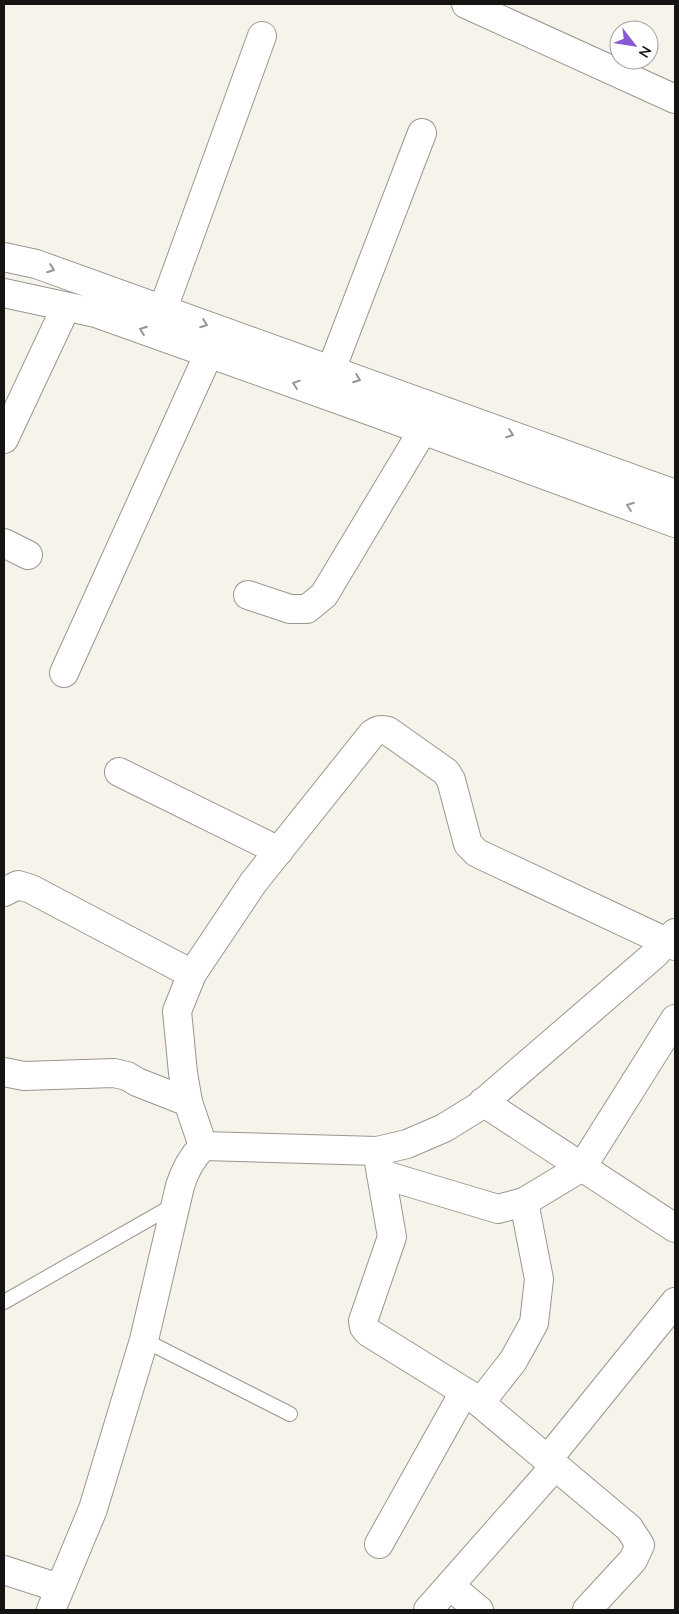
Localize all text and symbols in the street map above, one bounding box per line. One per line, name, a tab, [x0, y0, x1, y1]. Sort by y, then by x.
north arrow	[609, 20, 659, 70]
text: N	[634, 42, 656, 61]
one-way arrow	[46, 263, 55, 273]
one-way arrow	[199, 318, 208, 328]
one-way arrow	[139, 326, 148, 336]
one-way arrow	[352, 373, 361, 383]
one-way arrow	[292, 380, 301, 390]
one-way arrow	[505, 428, 514, 438]
one-way arrow	[626, 502, 634, 512]

